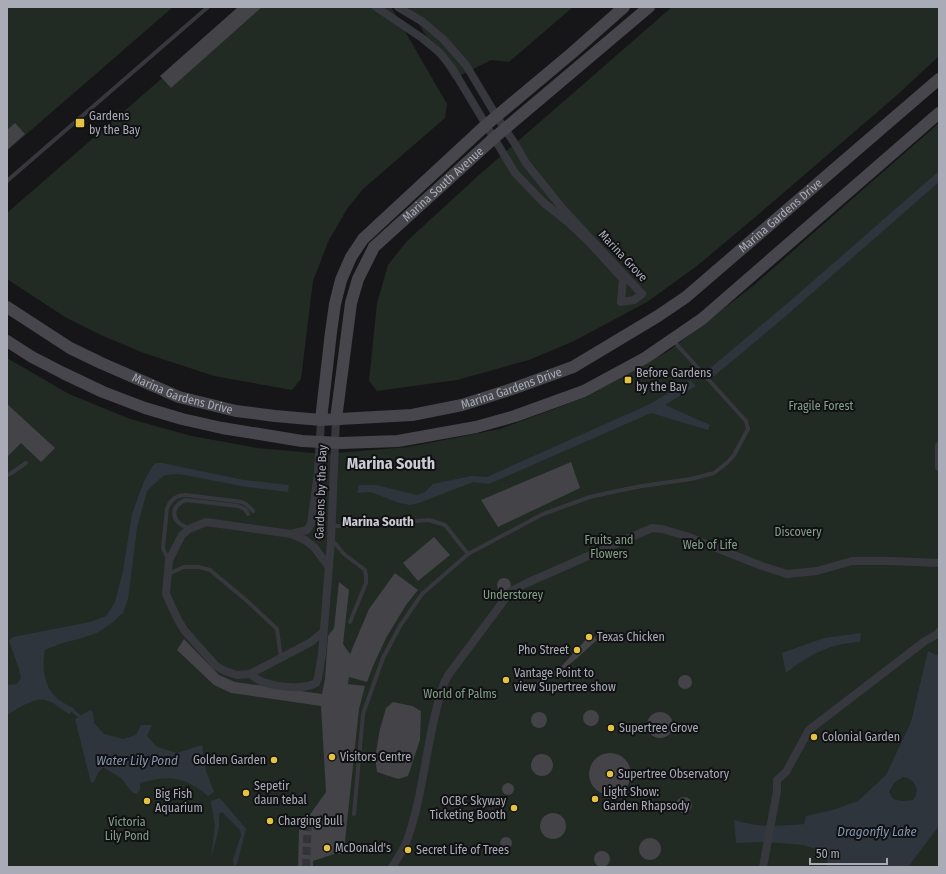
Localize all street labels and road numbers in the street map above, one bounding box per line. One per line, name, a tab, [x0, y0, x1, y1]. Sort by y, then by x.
street label: Marina South Avenue	[400, 144, 486, 225]
street label: Marina Gardens Drive	[736, 176, 825, 255]
street label: Marina Grove	[596, 228, 650, 285]
street label: Marina Gardens Drive	[459, 365, 564, 412]
street label: Marina Gardens Drive	[130, 370, 234, 417]
street label: Gardens by the Bay	[312, 444, 330, 539]

